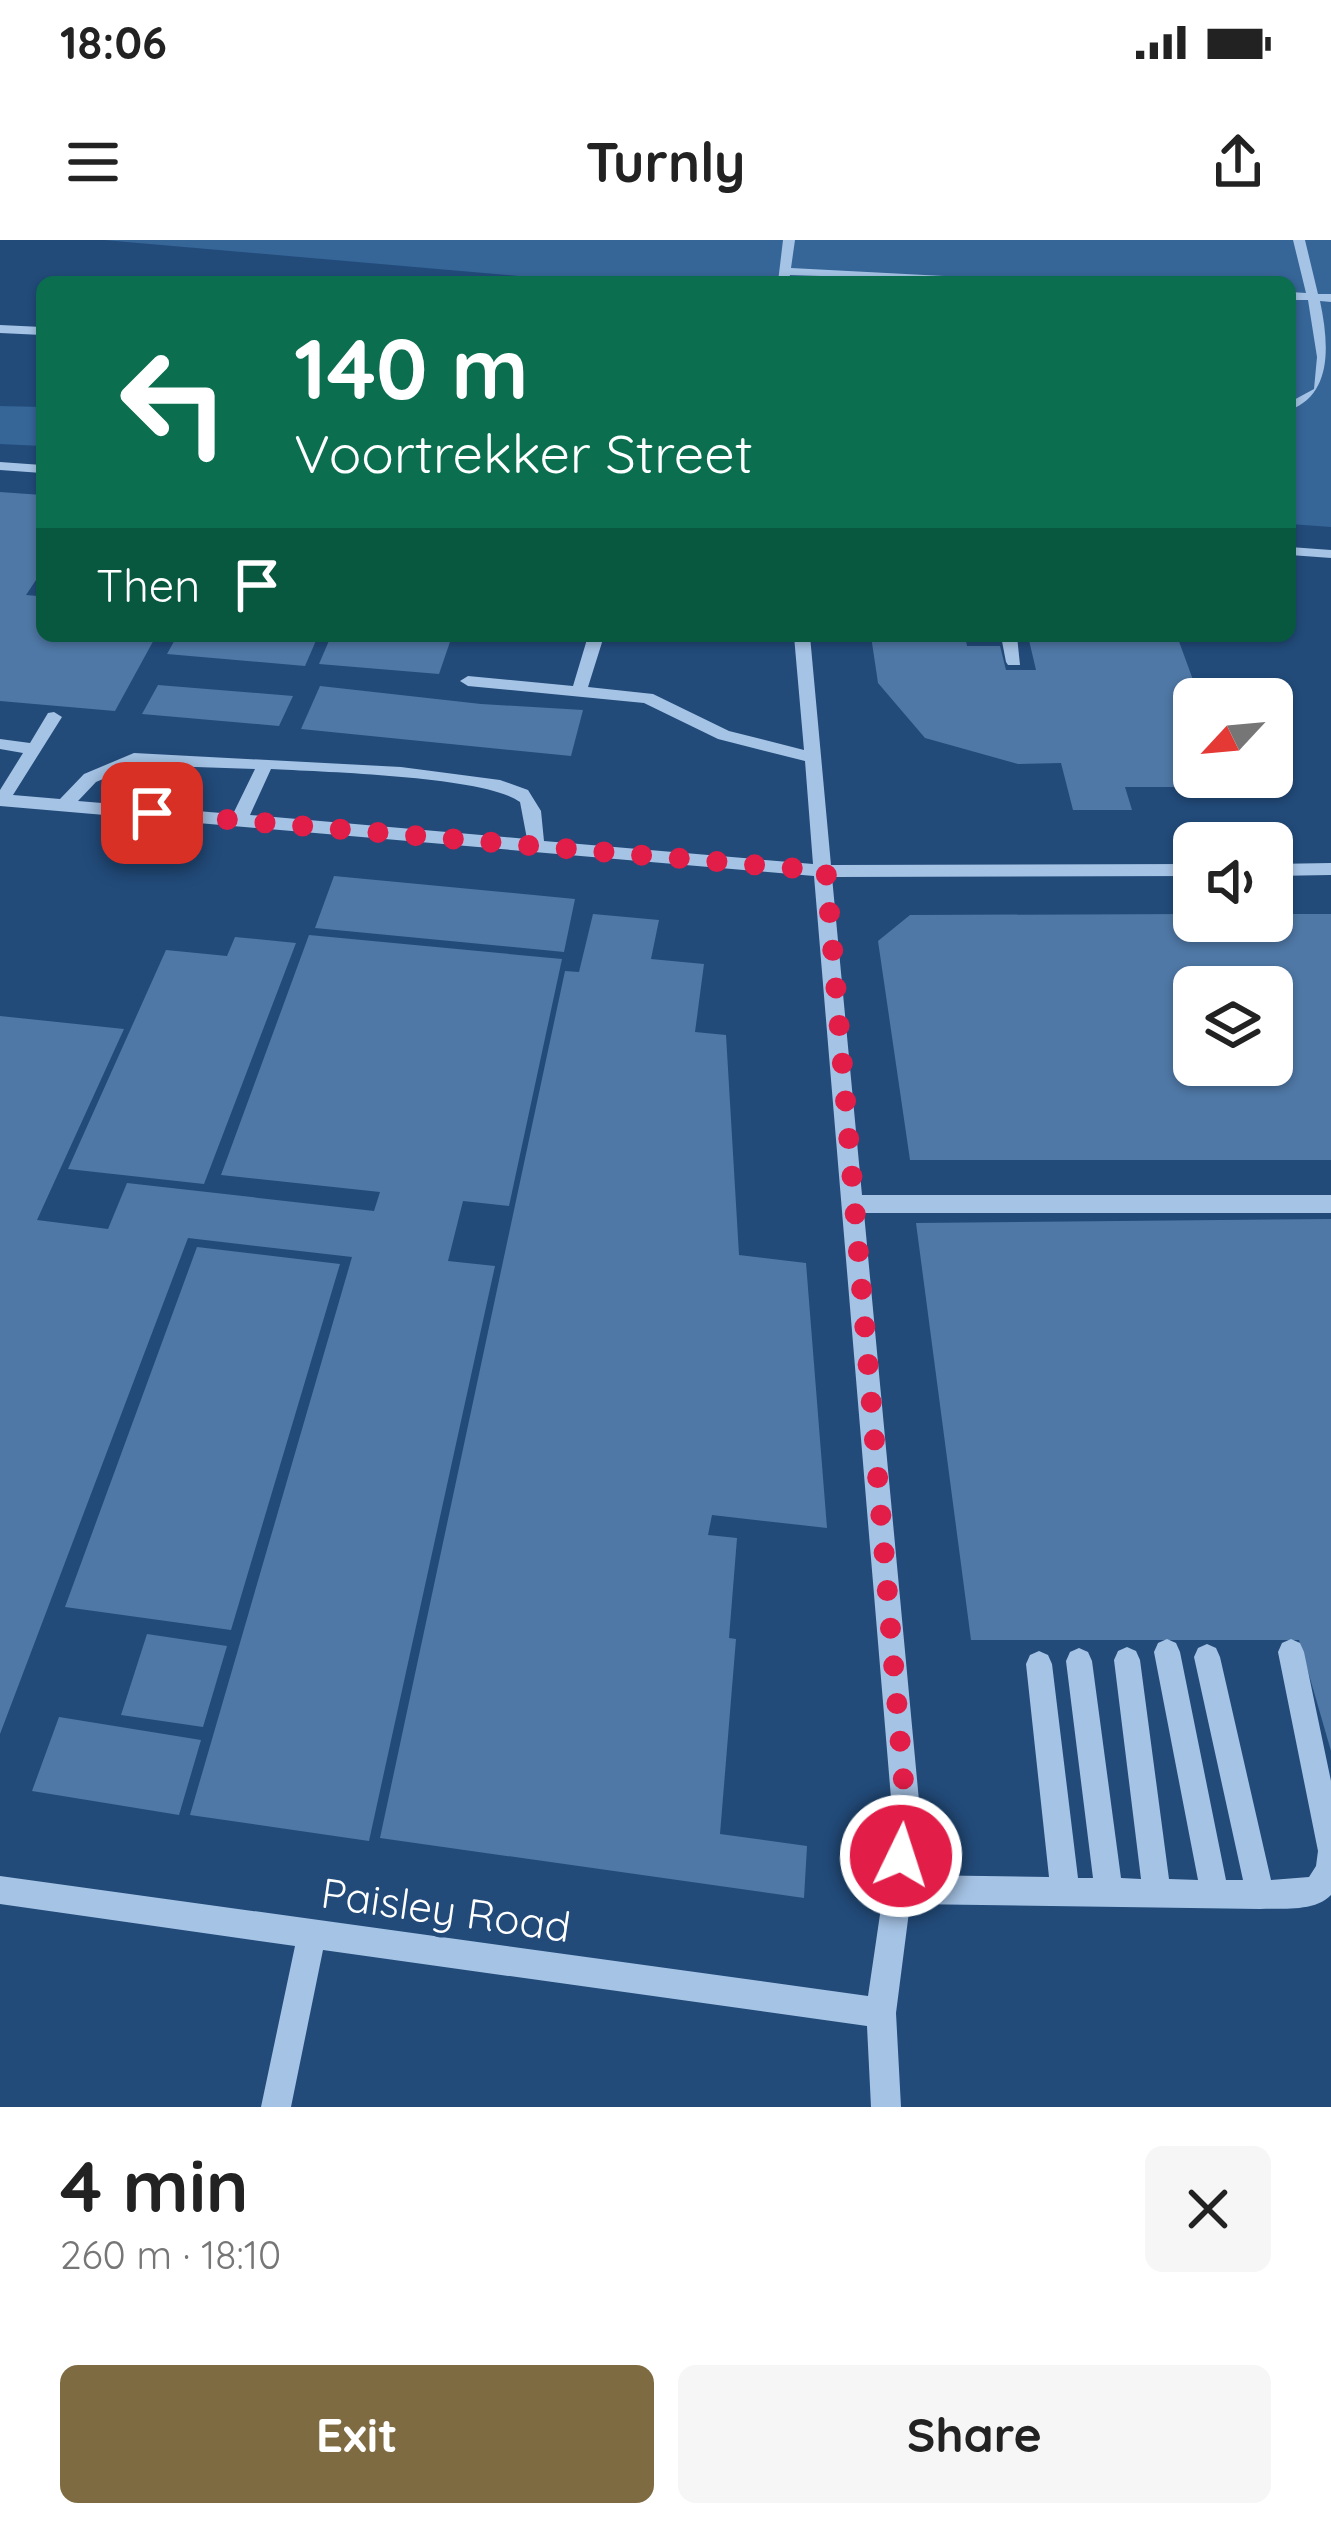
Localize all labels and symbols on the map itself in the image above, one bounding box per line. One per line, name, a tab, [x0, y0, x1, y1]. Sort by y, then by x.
north arrow	[1173, 678, 1293, 798]
pin	[101, 762, 203, 864]
position arrow	[838, 1793, 964, 1919]
street label: Paisley Road	[318, 1866, 574, 1953]

